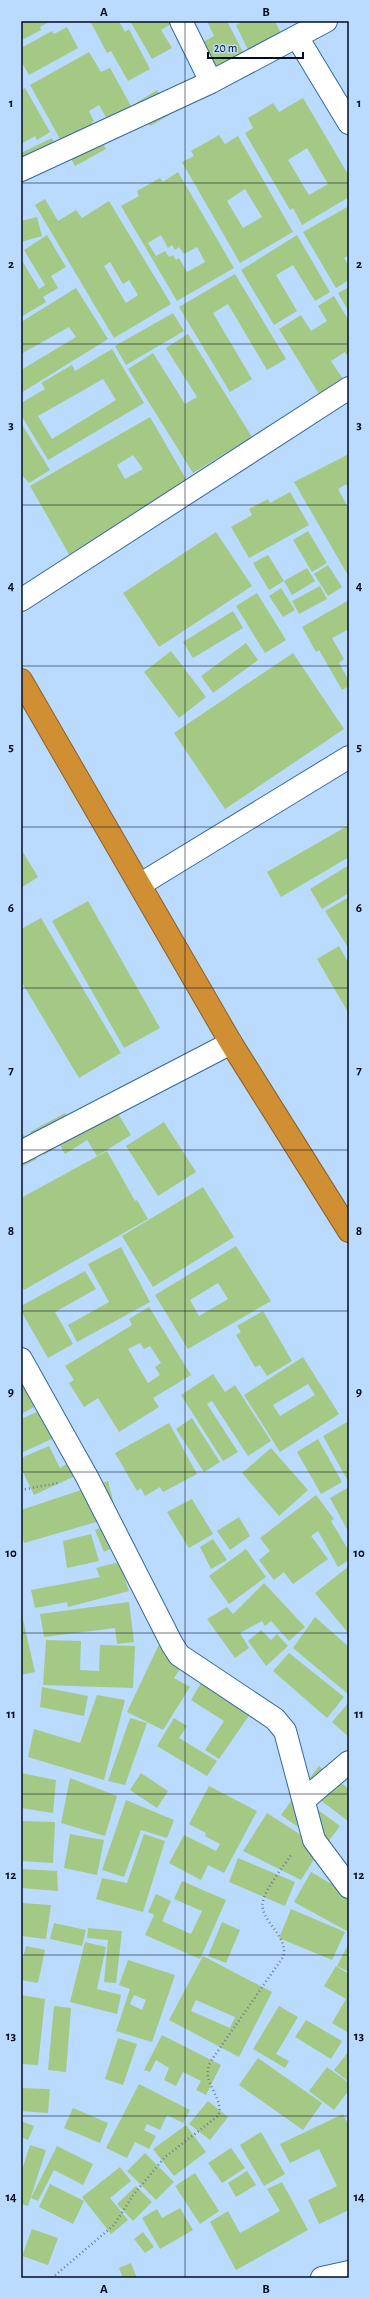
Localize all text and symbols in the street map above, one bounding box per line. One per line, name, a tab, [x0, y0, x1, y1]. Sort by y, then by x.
text: A	[100, 6, 108, 19]
text: B	[262, 6, 270, 19]
scale bar	[208, 34, 303, 60]
text: 20 m	[214, 42, 237, 54]
text: 1	[9, 97, 13, 110]
text: 1	[357, 97, 361, 110]
text: 2	[8, 258, 14, 271]
text: 2	[356, 258, 362, 271]
text: 3	[8, 419, 14, 432]
text: 3	[356, 419, 362, 432]
text: 4	[8, 580, 15, 593]
text: 4	[356, 580, 363, 593]
text: 5	[8, 741, 14, 754]
text: 5	[356, 741, 362, 754]
text: 6	[8, 902, 14, 915]
text: 6	[356, 902, 362, 915]
text: 7	[8, 1064, 14, 1077]
text: 7	[356, 1064, 362, 1077]
text: 8	[8, 1225, 14, 1238]
text: 8	[356, 1225, 362, 1238]
text: 9	[8, 1386, 14, 1399]
text: 9	[356, 1386, 362, 1399]
text: 10	[5, 1547, 17, 1560]
text: 10	[353, 1547, 365, 1560]
text: 11	[6, 1708, 16, 1721]
text: 11	[354, 1708, 364, 1721]
text: 12	[6, 1869, 16, 1882]
text: 12	[354, 1869, 364, 1882]
text: 13	[6, 2030, 17, 2043]
text: 13	[354, 2030, 365, 2043]
text: 14	[5, 2191, 17, 2204]
text: 14	[353, 2191, 365, 2204]
text: A	[100, 2283, 108, 2296]
text: B	[262, 2283, 270, 2296]

